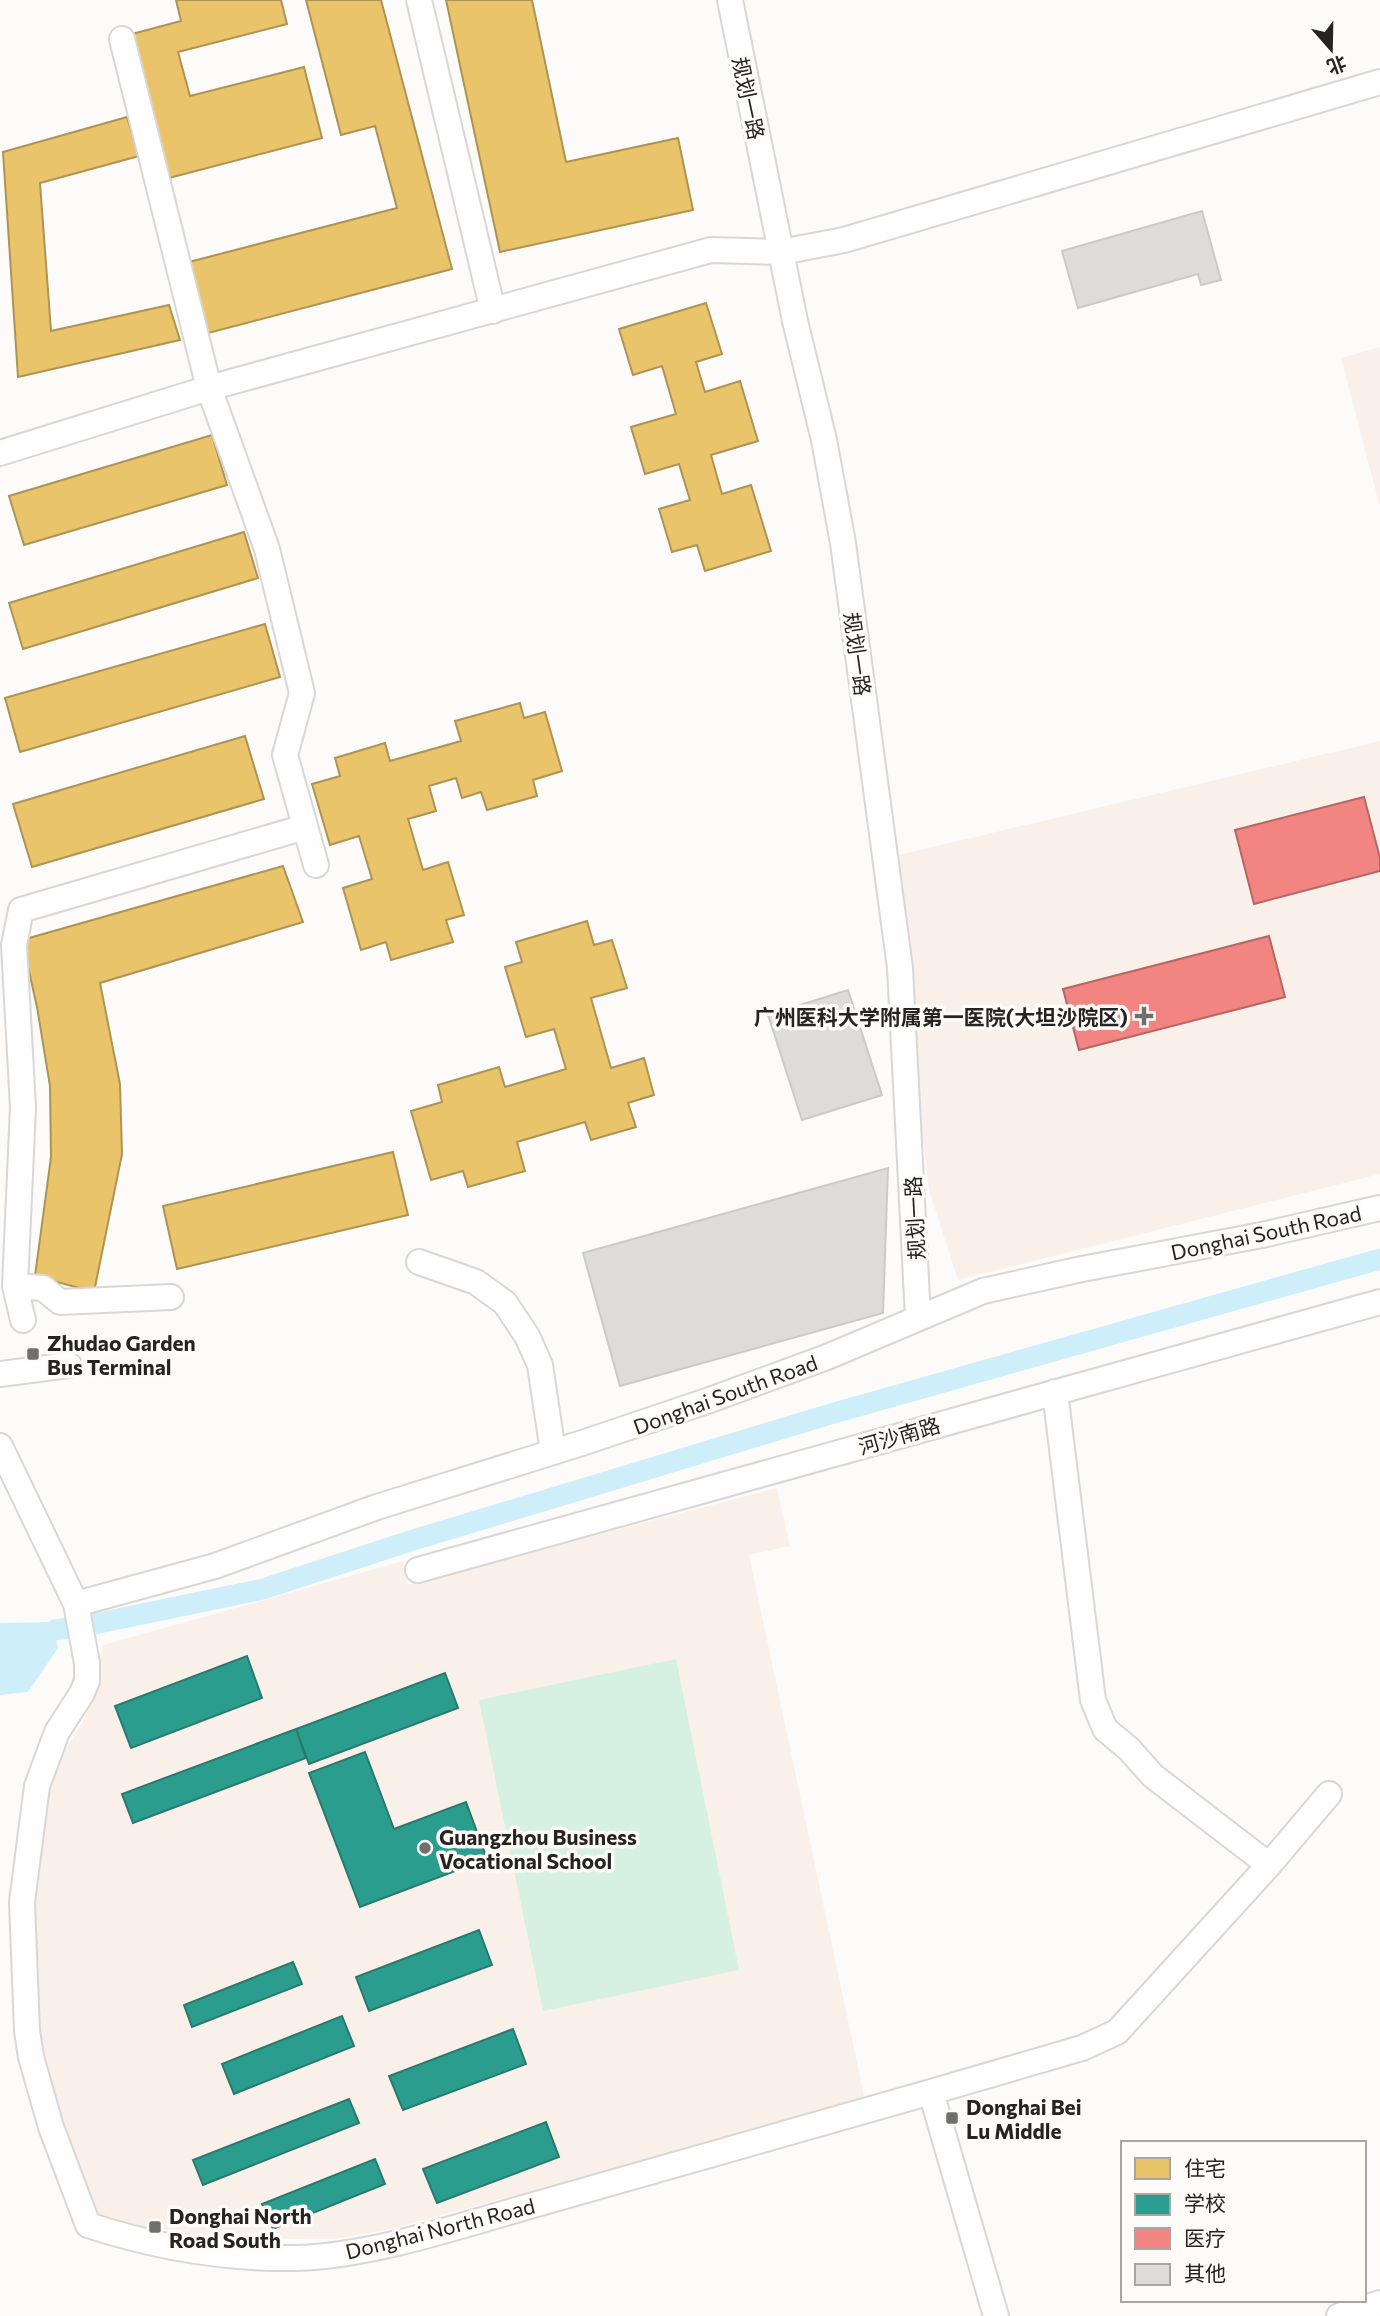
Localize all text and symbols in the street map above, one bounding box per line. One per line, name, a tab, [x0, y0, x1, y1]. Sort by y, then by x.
north arrow	[1296, 14, 1366, 84]
text: 北	[1324, 51, 1350, 80]
street label: 规划一路	[728, 54, 770, 142]
street label: 规划一路	[840, 611, 876, 697]
place label: 广州医科大学附属第一医院(大坦沙院区)	[754, 1004, 1128, 1029]
marker: 广州医科大学附属第一医院(大坦沙院区)	[1134, 1006, 1154, 1026]
street label: 规划一路	[899, 1175, 929, 1261]
street label: Donghai South Road	[1168, 1200, 1364, 1264]
place label: Zhudao Garden Bus Terminal	[47, 1330, 196, 1379]
marker: Zhudao Garden Bus Terminal	[25, 1346, 41, 1362]
street label: Donghai South Road	[629, 1349, 821, 1439]
street label: 河沙南路	[855, 1411, 943, 1459]
place label: Guangzhou Business Vocational School	[439, 1824, 637, 1873]
marker: Guangzhou Business Vocational School	[417, 1840, 433, 1856]
place label: Donghai Bei Lu Middle	[966, 2094, 1082, 2143]
marker: Donghai Bei Lu Middle	[944, 2110, 960, 2126]
legend	[1121, 2141, 1366, 2302]
text: 住宅	[1184, 2155, 1226, 2180]
text: 学校	[1184, 2190, 1226, 2215]
street label: Donghai North Road	[343, 2192, 537, 2264]
place label: Donghai North Road South	[169, 2203, 312, 2252]
marker: Donghai North Road South	[147, 2219, 163, 2235]
text: 医疗	[1184, 2225, 1226, 2250]
text: 其他	[1184, 2260, 1226, 2285]

